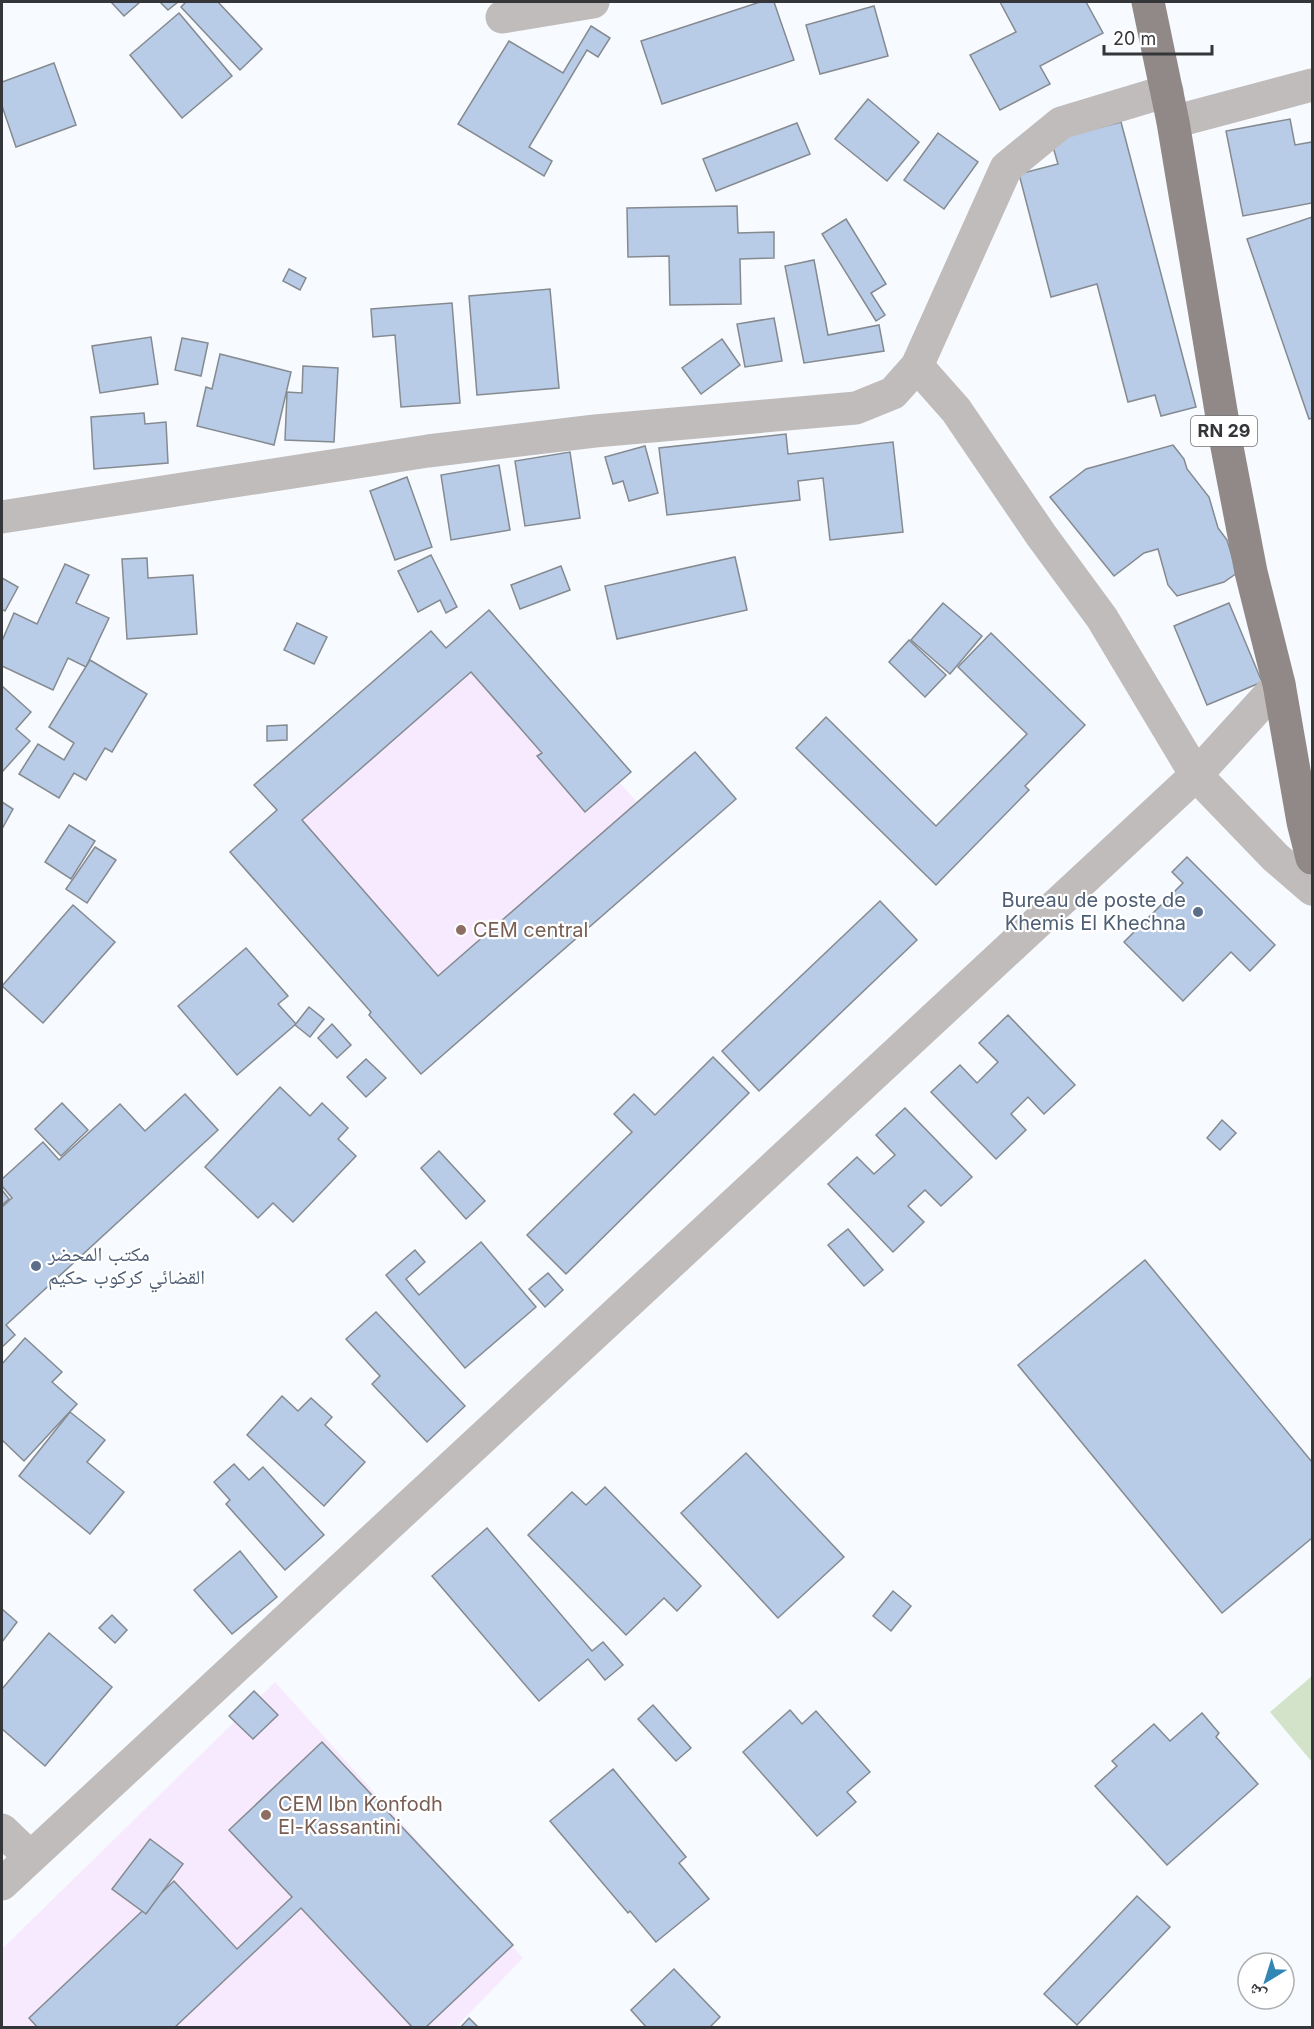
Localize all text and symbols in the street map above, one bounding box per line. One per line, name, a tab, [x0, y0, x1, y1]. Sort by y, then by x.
scale bar	[1104, 18, 1212, 56]
text: 20 m	[1113, 28, 1156, 49]
road number: RN 29	[1191, 416, 1257, 446]
place label: Bureau de poste de Khemis El Khechna	[1001, 888, 1186, 935]
marker: Bureau de poste de Khemis El Khechna	[1191, 905, 1205, 919]
place label: CEM central	[473, 918, 588, 942]
marker: CEM central	[454, 923, 468, 937]
place label: مكتب المحضر القضائي كركوب حكيم	[47, 1242, 205, 1293]
marker: مكتب المحضر القضائي كركوب حكيم	[29, 1259, 43, 1273]
place label: CEM Ibn Konfodh El-Kassantini	[278, 1792, 443, 1839]
marker: CEM Ibn Konfodh El-Kassantini	[259, 1808, 273, 1822]
north arrow	[1236, 1951, 1296, 2011]
text: ش	[1244, 1980, 1270, 2006]

